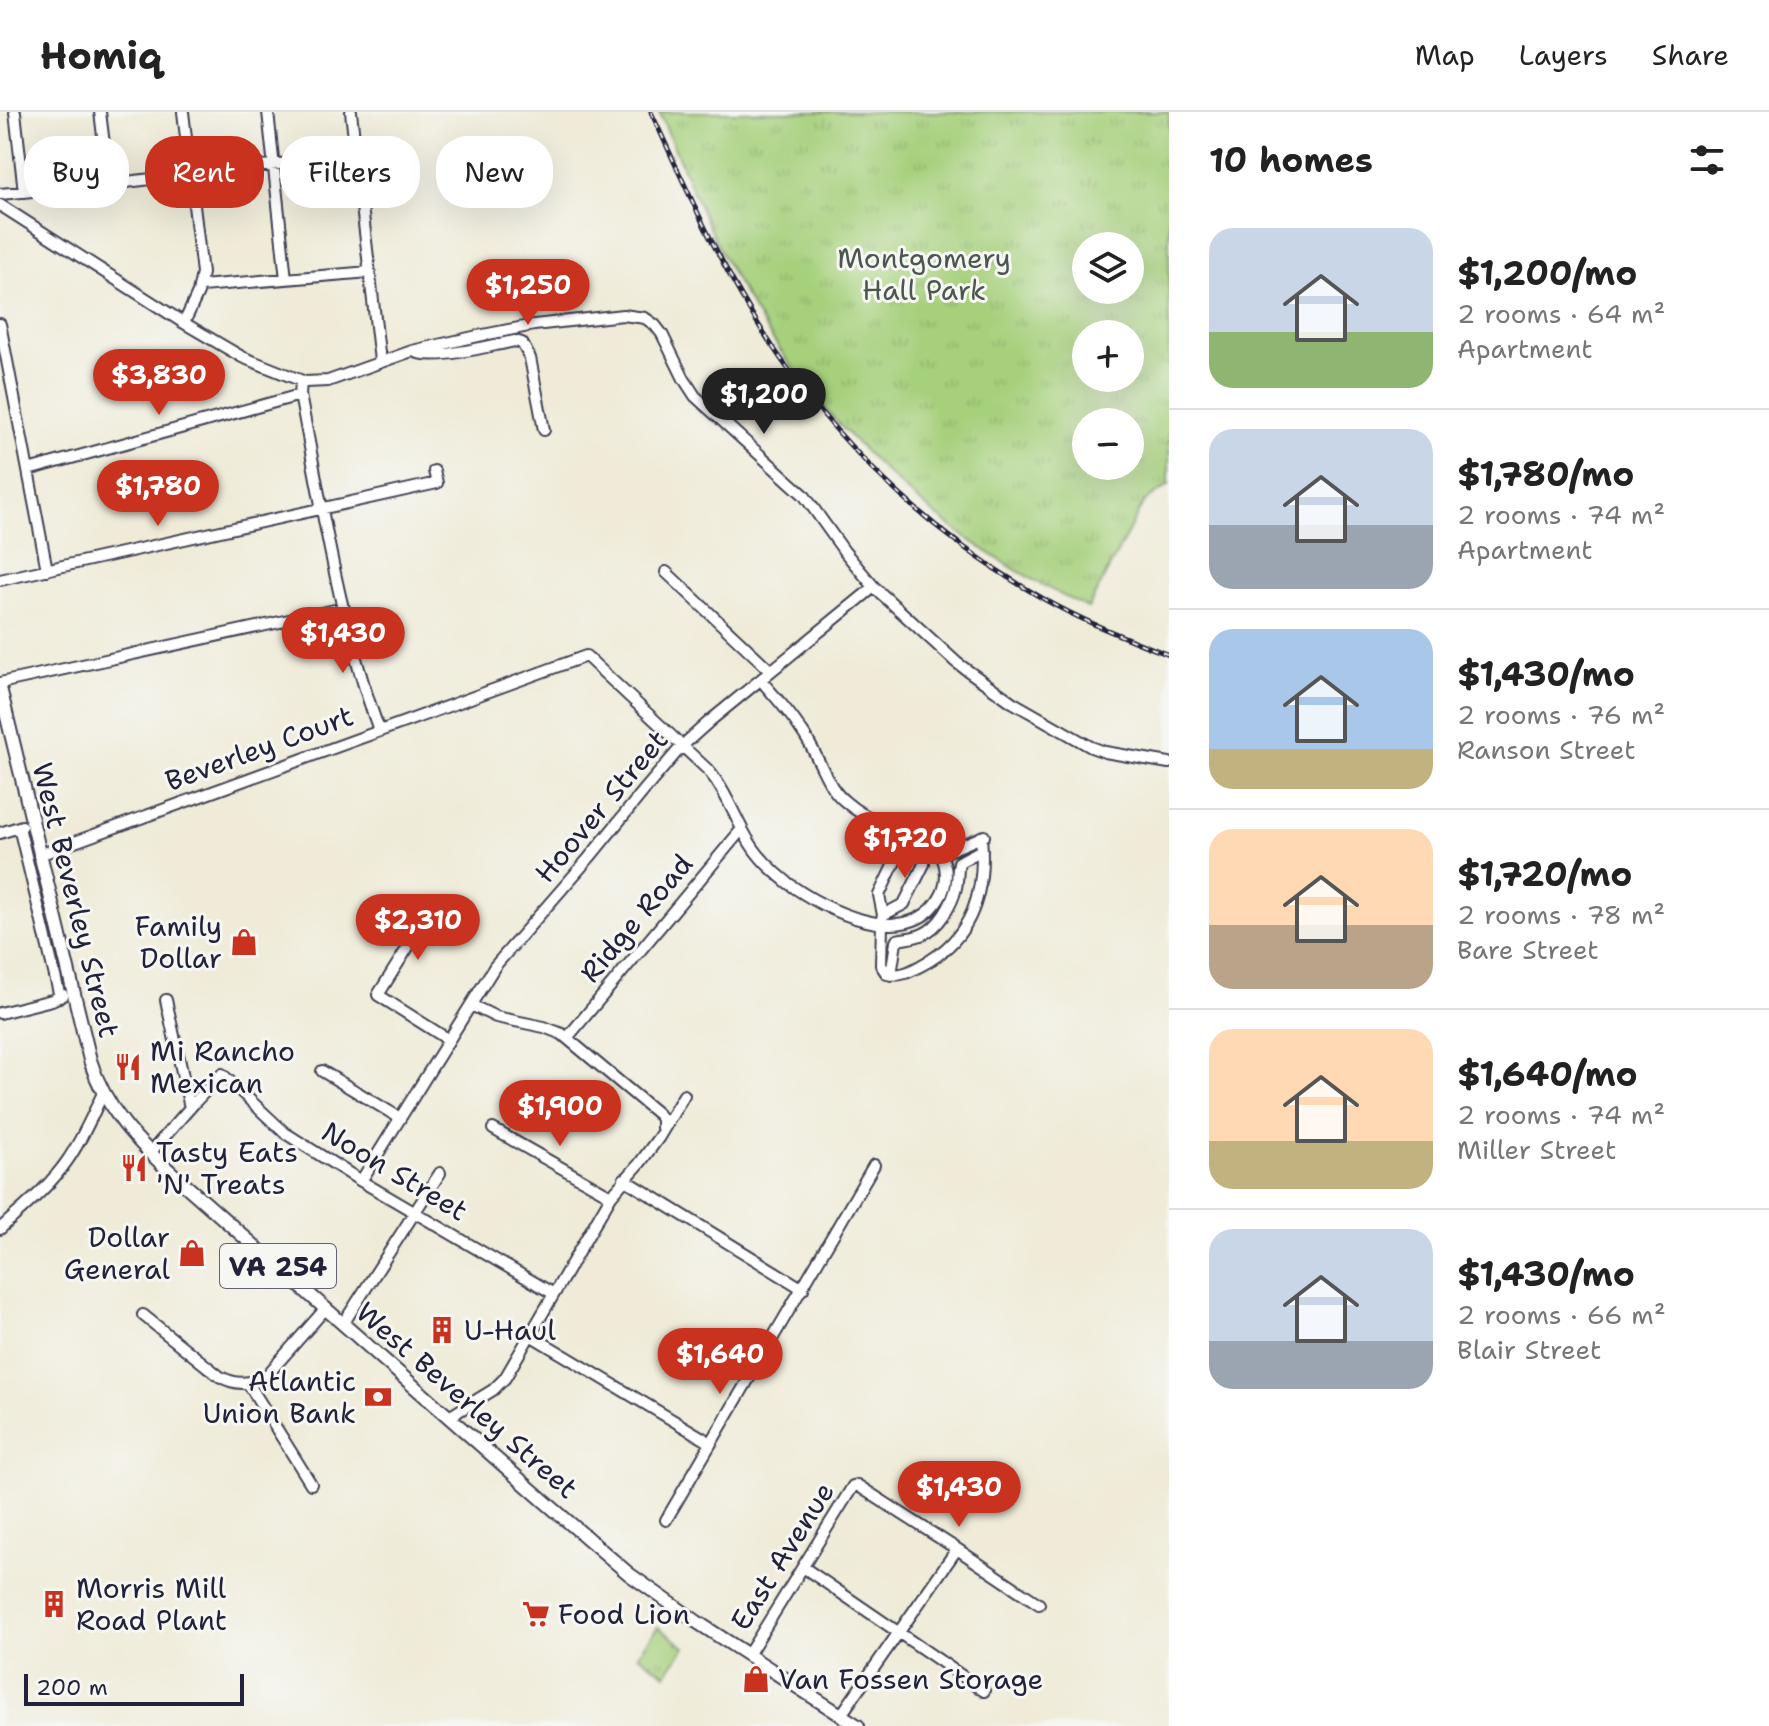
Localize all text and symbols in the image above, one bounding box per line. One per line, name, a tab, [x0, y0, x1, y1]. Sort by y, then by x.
text: Homiq	[40, 30, 162, 81]
text: Map	[1415, 36, 1475, 74]
text: Layers	[1519, 36, 1608, 74]
text: Share	[1652, 36, 1729, 74]
chip: Buy	[24, 136, 129, 208]
chip: Rent	[145, 136, 264, 208]
chip: Filters	[280, 136, 420, 208]
chip: New	[436, 136, 553, 208]
text: 10 homes	[1209, 137, 1373, 183]
icon: filters	[1685, 138, 1729, 182]
map controls	[1072, 232, 1144, 480]
button: layers	[1072, 232, 1144, 304]
park label: Montgomery Hall Park	[837, 239, 1011, 309]
text: $1,200/mo	[1457, 250, 1637, 296]
pin: $1,250	[463, 259, 593, 327]
icon: home	[1273, 260, 1369, 356]
text: $1,250	[485, 267, 571, 302]
text: 2 rooms · 64 m²	[1457, 296, 1665, 331]
button: +	[1072, 320, 1144, 392]
text: Apartment	[1457, 331, 1593, 366]
pin: $3,830	[94, 349, 224, 417]
text: $3,830	[111, 357, 207, 392]
pin: $1,200	[699, 368, 829, 436]
text: $1,200	[720, 376, 808, 411]
button: −	[1072, 408, 1144, 480]
text: $1,780/mo	[1457, 451, 1634, 497]
pin: $1,780	[93, 460, 223, 528]
icon: home	[1273, 461, 1369, 557]
text: $1,780	[115, 468, 201, 503]
text: 2 rooms · 74 m²	[1457, 497, 1665, 532]
text: Apartment	[1457, 532, 1593, 567]
pin: $1,430	[278, 607, 408, 675]
text: $1,430	[300, 615, 386, 650]
text: $1,430/mo	[1457, 651, 1635, 697]
icon: home	[1273, 661, 1369, 757]
street label: Beverley Court	[160, 696, 358, 800]
text: 2 rooms · 76 m²	[1457, 697, 1665, 732]
street label: Hoover Street	[526, 721, 676, 891]
text: Ranson Street	[1457, 732, 1636, 767]
street label: West Beverley Street	[23, 759, 129, 1041]
pin: $1,720	[840, 812, 970, 880]
text: $1,720	[863, 820, 947, 855]
street label: Ridge Road	[571, 846, 701, 990]
text: $1,720/mo	[1457, 851, 1632, 897]
icon: home	[1273, 861, 1369, 957]
pin: $2,310	[353, 894, 483, 962]
text: 2 rooms · 78 m²	[1457, 897, 1665, 932]
text: $2,310	[374, 902, 462, 937]
place label: Family Dollar	[135, 907, 222, 977]
shop icon: Family Dollar	[229, 927, 259, 957]
text: Bare Street	[1457, 932, 1599, 967]
place label: Mi Rancho Mexican	[150, 1032, 295, 1102]
text: $1,640/mo	[1457, 1051, 1638, 1097]
restaurant icon: Mi Rancho Mexican	[113, 1052, 143, 1082]
icon: home	[1273, 1061, 1369, 1157]
pin: $1,900	[495, 1080, 625, 1148]
text: $1,900	[517, 1088, 603, 1123]
text: 2 rooms · 74 m²	[1457, 1097, 1665, 1132]
street label: Noon Street	[315, 1113, 475, 1229]
text: Miller Street	[1457, 1132, 1616, 1167]
place label: Tasty Eats 'N' Treats	[156, 1133, 298, 1203]
restaurant icon: Tasty Eats 'N' Treats	[119, 1153, 149, 1183]
place label: Dollar General	[64, 1218, 171, 1288]
shop icon: Dollar General	[177, 1238, 207, 1268]
road number: VA 254	[220, 1244, 336, 1288]
text: $1,430/mo	[1457, 1251, 1635, 1297]
icon: home	[1273, 1261, 1369, 1357]
street label: West Beverley Street	[348, 1293, 586, 1507]
text: 2 rooms · 66 m²	[1457, 1297, 1666, 1332]
place label: U-Haul	[464, 1311, 557, 1349]
building icon: U-Haul	[427, 1315, 457, 1345]
pin: $1,640	[655, 1328, 785, 1396]
text: Blair Street	[1457, 1332, 1601, 1367]
text: $1,640	[676, 1336, 764, 1371]
place label: Atlantic Union Bank	[203, 1362, 356, 1432]
bank icon: Atlantic Union Bank	[363, 1382, 393, 1412]
pin: $1,430	[894, 1461, 1024, 1529]
text: $1,430	[916, 1469, 1002, 1504]
street label: East Avenue	[721, 1475, 843, 1637]
place label: Morris Mill Road Plant	[76, 1569, 227, 1639]
building icon: Morris Mill Road Plant	[39, 1589, 69, 1619]
place label: Food Lion	[558, 1595, 690, 1633]
supermarket icon: Food Lion	[521, 1599, 551, 1629]
place label: Van Fossen Storage	[778, 1660, 1043, 1698]
shop icon: Van Fossen Storage	[741, 1664, 771, 1694]
scale bar	[24, 1670, 244, 1706]
text: 200 m	[36, 1673, 108, 1702]

